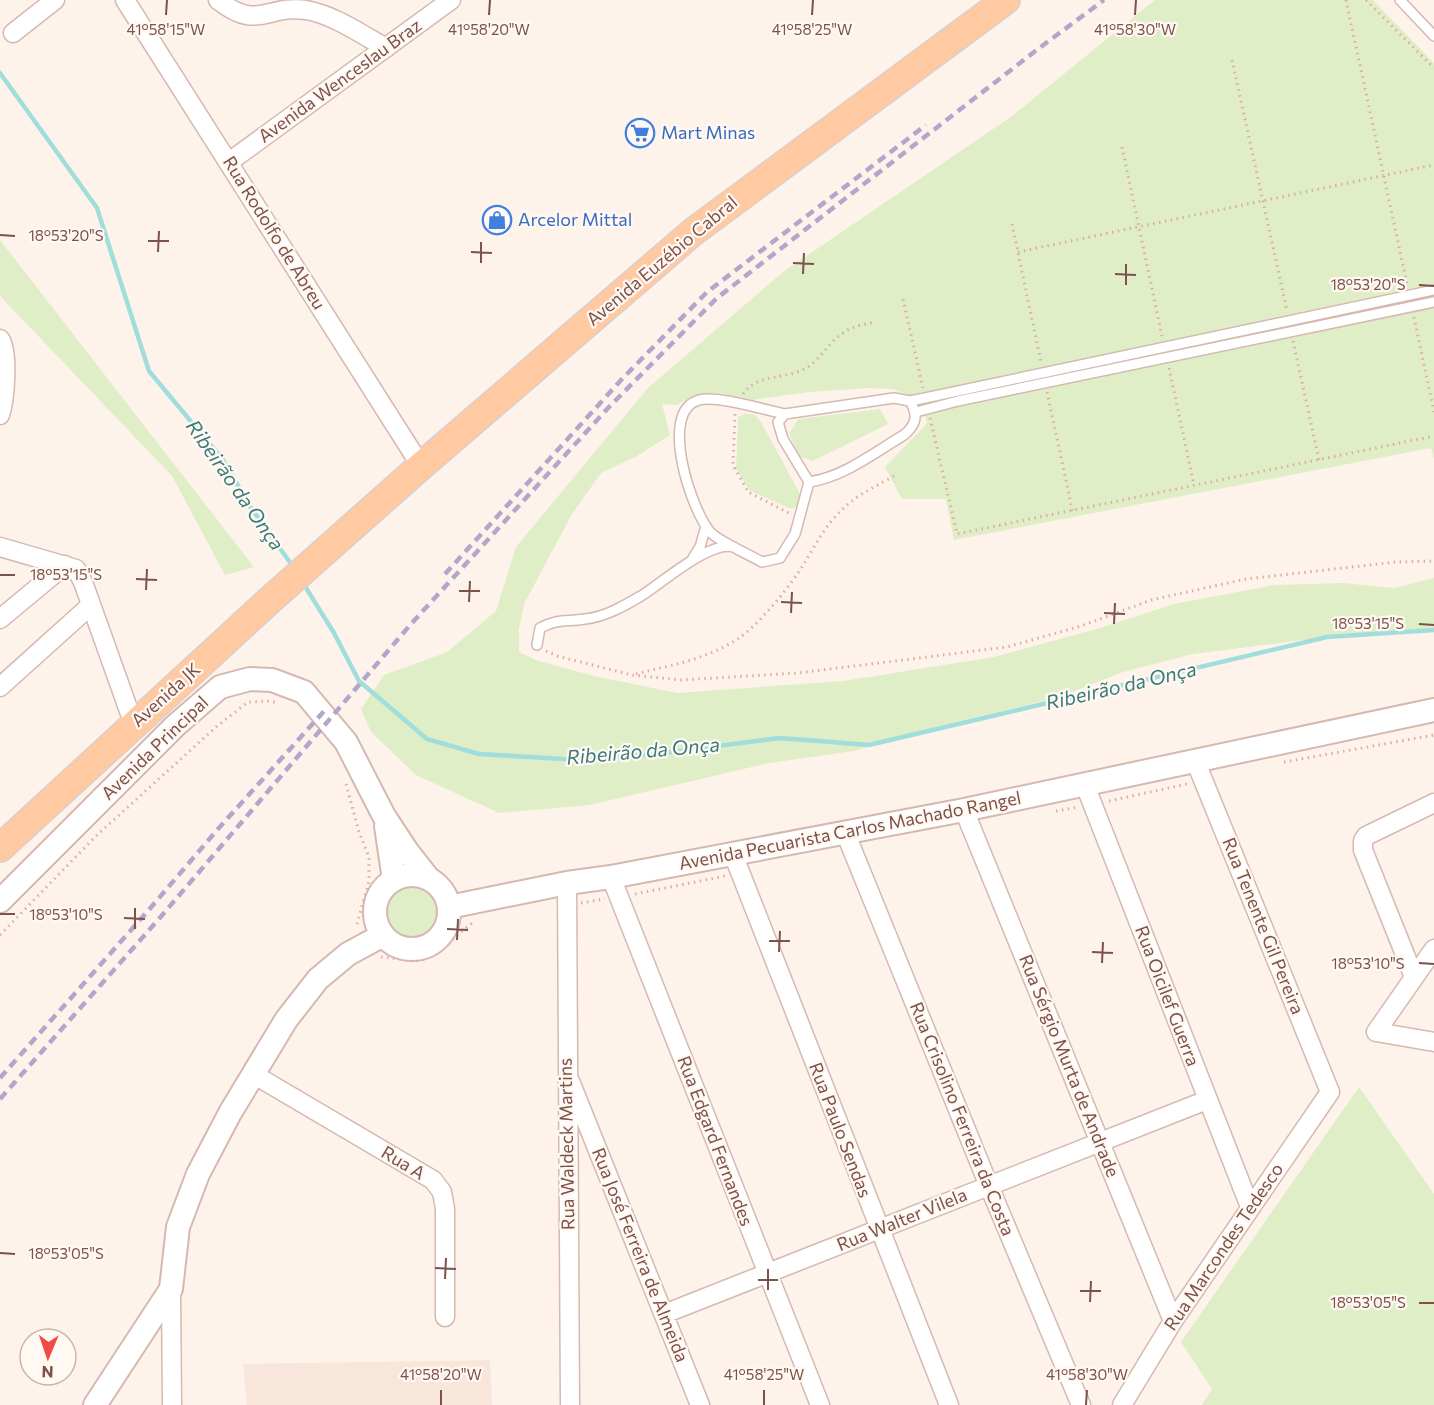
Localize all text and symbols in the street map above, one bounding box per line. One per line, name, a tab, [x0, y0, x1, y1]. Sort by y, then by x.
street label: Avenida Wenceslau Braz	[254, 14, 425, 147]
text: 41°58'15"W	[127, 20, 205, 38]
text: 41°58'20"W	[448, 20, 530, 38]
text: 41°58'25"W	[772, 20, 852, 38]
text: 41°58'30"W	[1094, 20, 1176, 38]
supermarket icon: Mart Minas	[624, 117, 656, 149]
place label: Mart Minas	[661, 121, 755, 143]
street label: Rua Rodolfo de Abreu	[219, 152, 331, 313]
street label: Avenida Euzébio Cabral	[581, 191, 741, 330]
shop icon: Arcelor Mittal	[481, 204, 513, 236]
place label: Arcelor Mittal	[518, 208, 632, 230]
text: 18°53'20"S	[28, 226, 104, 244]
text: 18°53'20"S	[1330, 275, 1406, 293]
water label: Ribeirão da Onça	[182, 414, 290, 554]
text: 18°53'15"S	[30, 565, 102, 583]
text: 18°53'15"S	[1332, 614, 1404, 632]
water label: Ribeirão da Onça	[1043, 656, 1199, 714]
street label: Avenida JK	[126, 657, 205, 731]
street label: Avenida Principal	[96, 691, 212, 804]
water label: Ribeirão da Onça	[565, 731, 721, 769]
street label: Avenida Pecuarista Carlos Machado Rangel	[677, 786, 1023, 874]
street label: Rua Tenente Gil Pereira	[1218, 834, 1309, 1017]
text: 18°53'10"S	[29, 905, 103, 923]
street label: Rua Oicilef Guerra	[1131, 922, 1205, 1069]
street label: Rua Sérgio Murta de Andrade	[1015, 951, 1125, 1180]
text: 18°53'10"S	[1331, 954, 1405, 972]
street label: Rua Crisolino Ferreira da Costa	[906, 998, 1020, 1239]
street label: Rua Edgard Fernandes	[673, 1052, 759, 1229]
street label: Rua Waldeck Martins	[553, 1058, 579, 1230]
street label: Rua Paulo Sendas	[805, 1059, 877, 1200]
street label: Rua A	[378, 1141, 429, 1184]
street label: Rua José Ferreira de Almeida	[588, 1144, 694, 1365]
street label: Rua Marcondes Tedesco	[1159, 1159, 1287, 1334]
street label: Rua Walter Vilela	[833, 1183, 970, 1255]
text: 18°53'05"S	[28, 1244, 104, 1262]
text: 18°53'05"S	[1330, 1293, 1406, 1311]
north arrow	[18, 1327, 78, 1387]
text: N	[41, 1363, 54, 1382]
text: 41°58'20"W	[400, 1365, 482, 1383]
text: 41°58'25"W	[724, 1365, 804, 1383]
text: 41°58'30"W	[1046, 1365, 1128, 1383]

